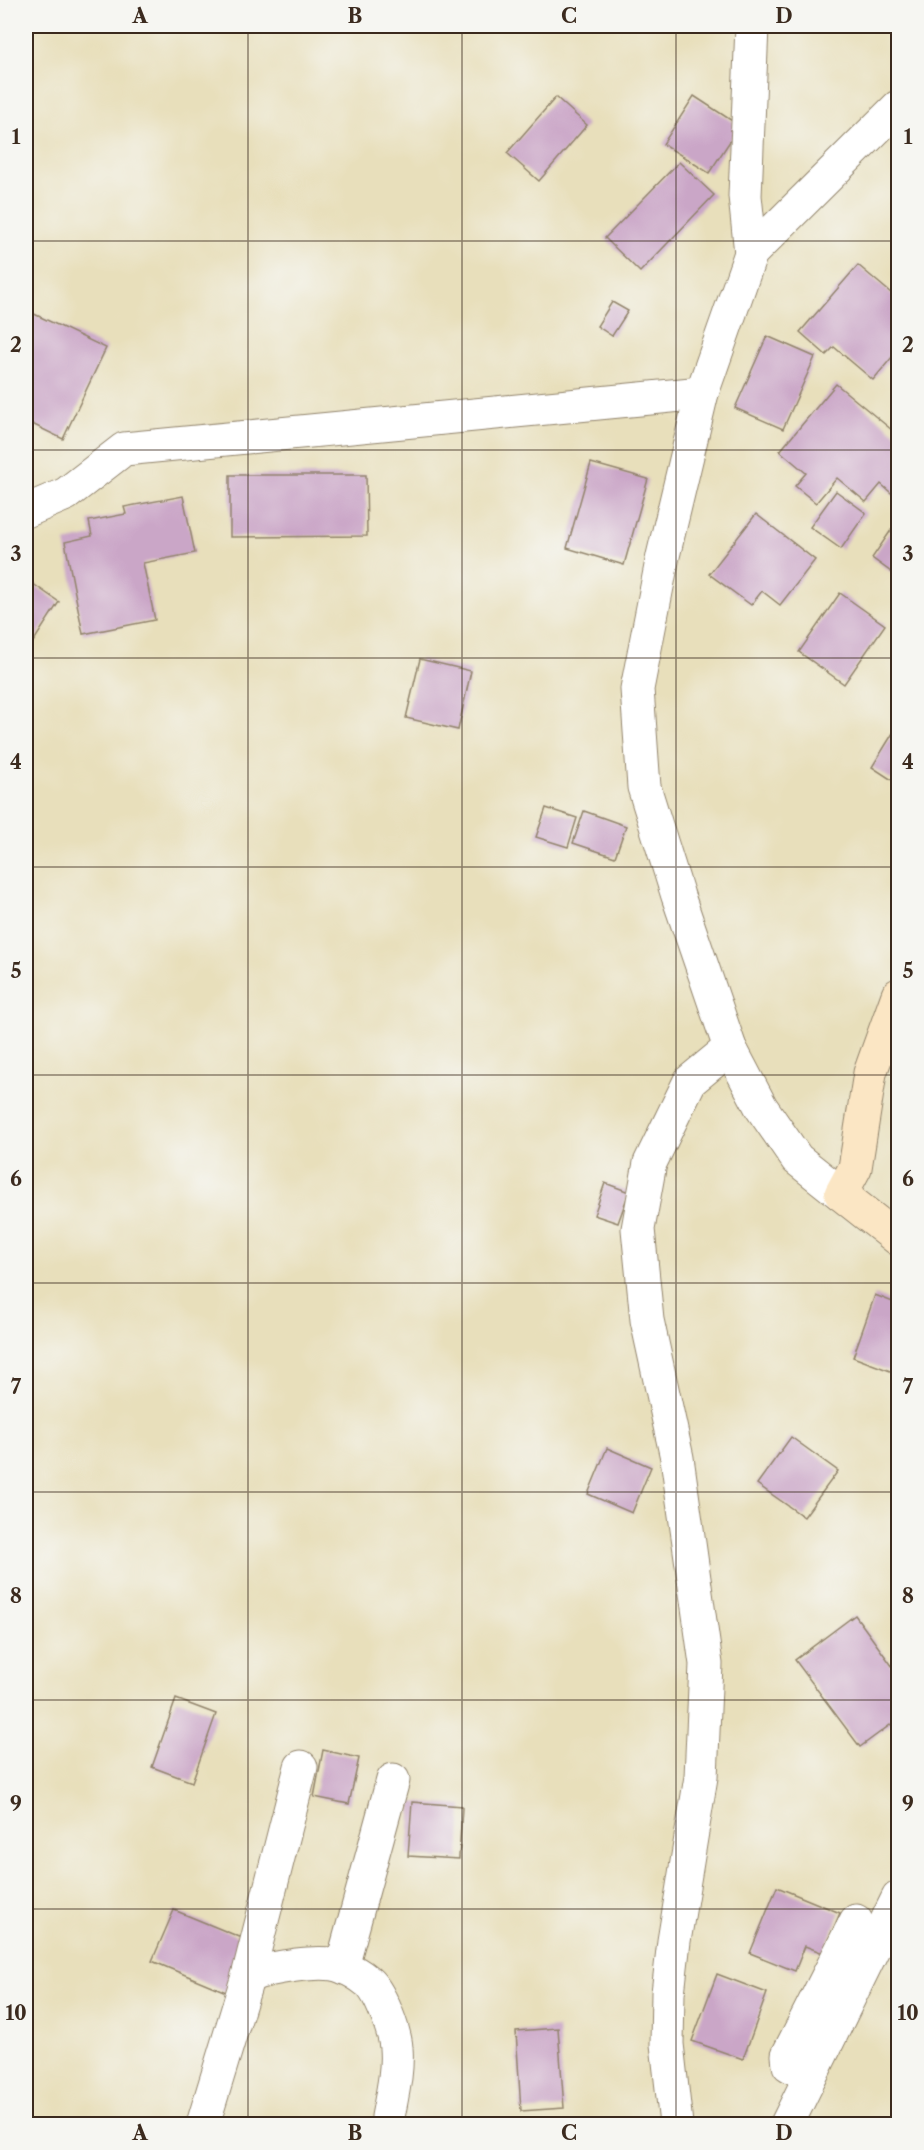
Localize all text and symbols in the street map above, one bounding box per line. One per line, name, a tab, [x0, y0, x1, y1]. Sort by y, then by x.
text: A	[131, 4, 148, 28]
text: B	[348, 4, 363, 28]
text: C	[561, 4, 577, 28]
text: D	[775, 4, 793, 28]
text: 1	[12, 125, 21, 149]
text: 1	[904, 125, 913, 149]
text: 2	[10, 333, 22, 357]
text: 2	[902, 333, 914, 357]
text: 3	[10, 542, 22, 566]
text: 3	[902, 542, 914, 566]
text: 4	[10, 750, 22, 774]
text: 4	[902, 750, 914, 774]
text: 5	[10, 959, 22, 983]
text: 5	[902, 959, 914, 983]
text: 6	[10, 1167, 22, 1191]
text: 6	[902, 1167, 914, 1191]
text: 7	[11, 1375, 22, 1399]
text: 7	[903, 1375, 914, 1399]
text: 8	[10, 1584, 22, 1608]
text: 8	[902, 1584, 914, 1608]
text: 9	[10, 1792, 22, 1816]
text: 9	[902, 1792, 914, 1816]
text: 10	[5, 2001, 27, 2025]
text: 10	[897, 2001, 919, 2025]
text: A	[131, 2121, 148, 2145]
text: B	[348, 2121, 363, 2145]
text: C	[561, 2121, 577, 2145]
text: D	[775, 2121, 793, 2145]

